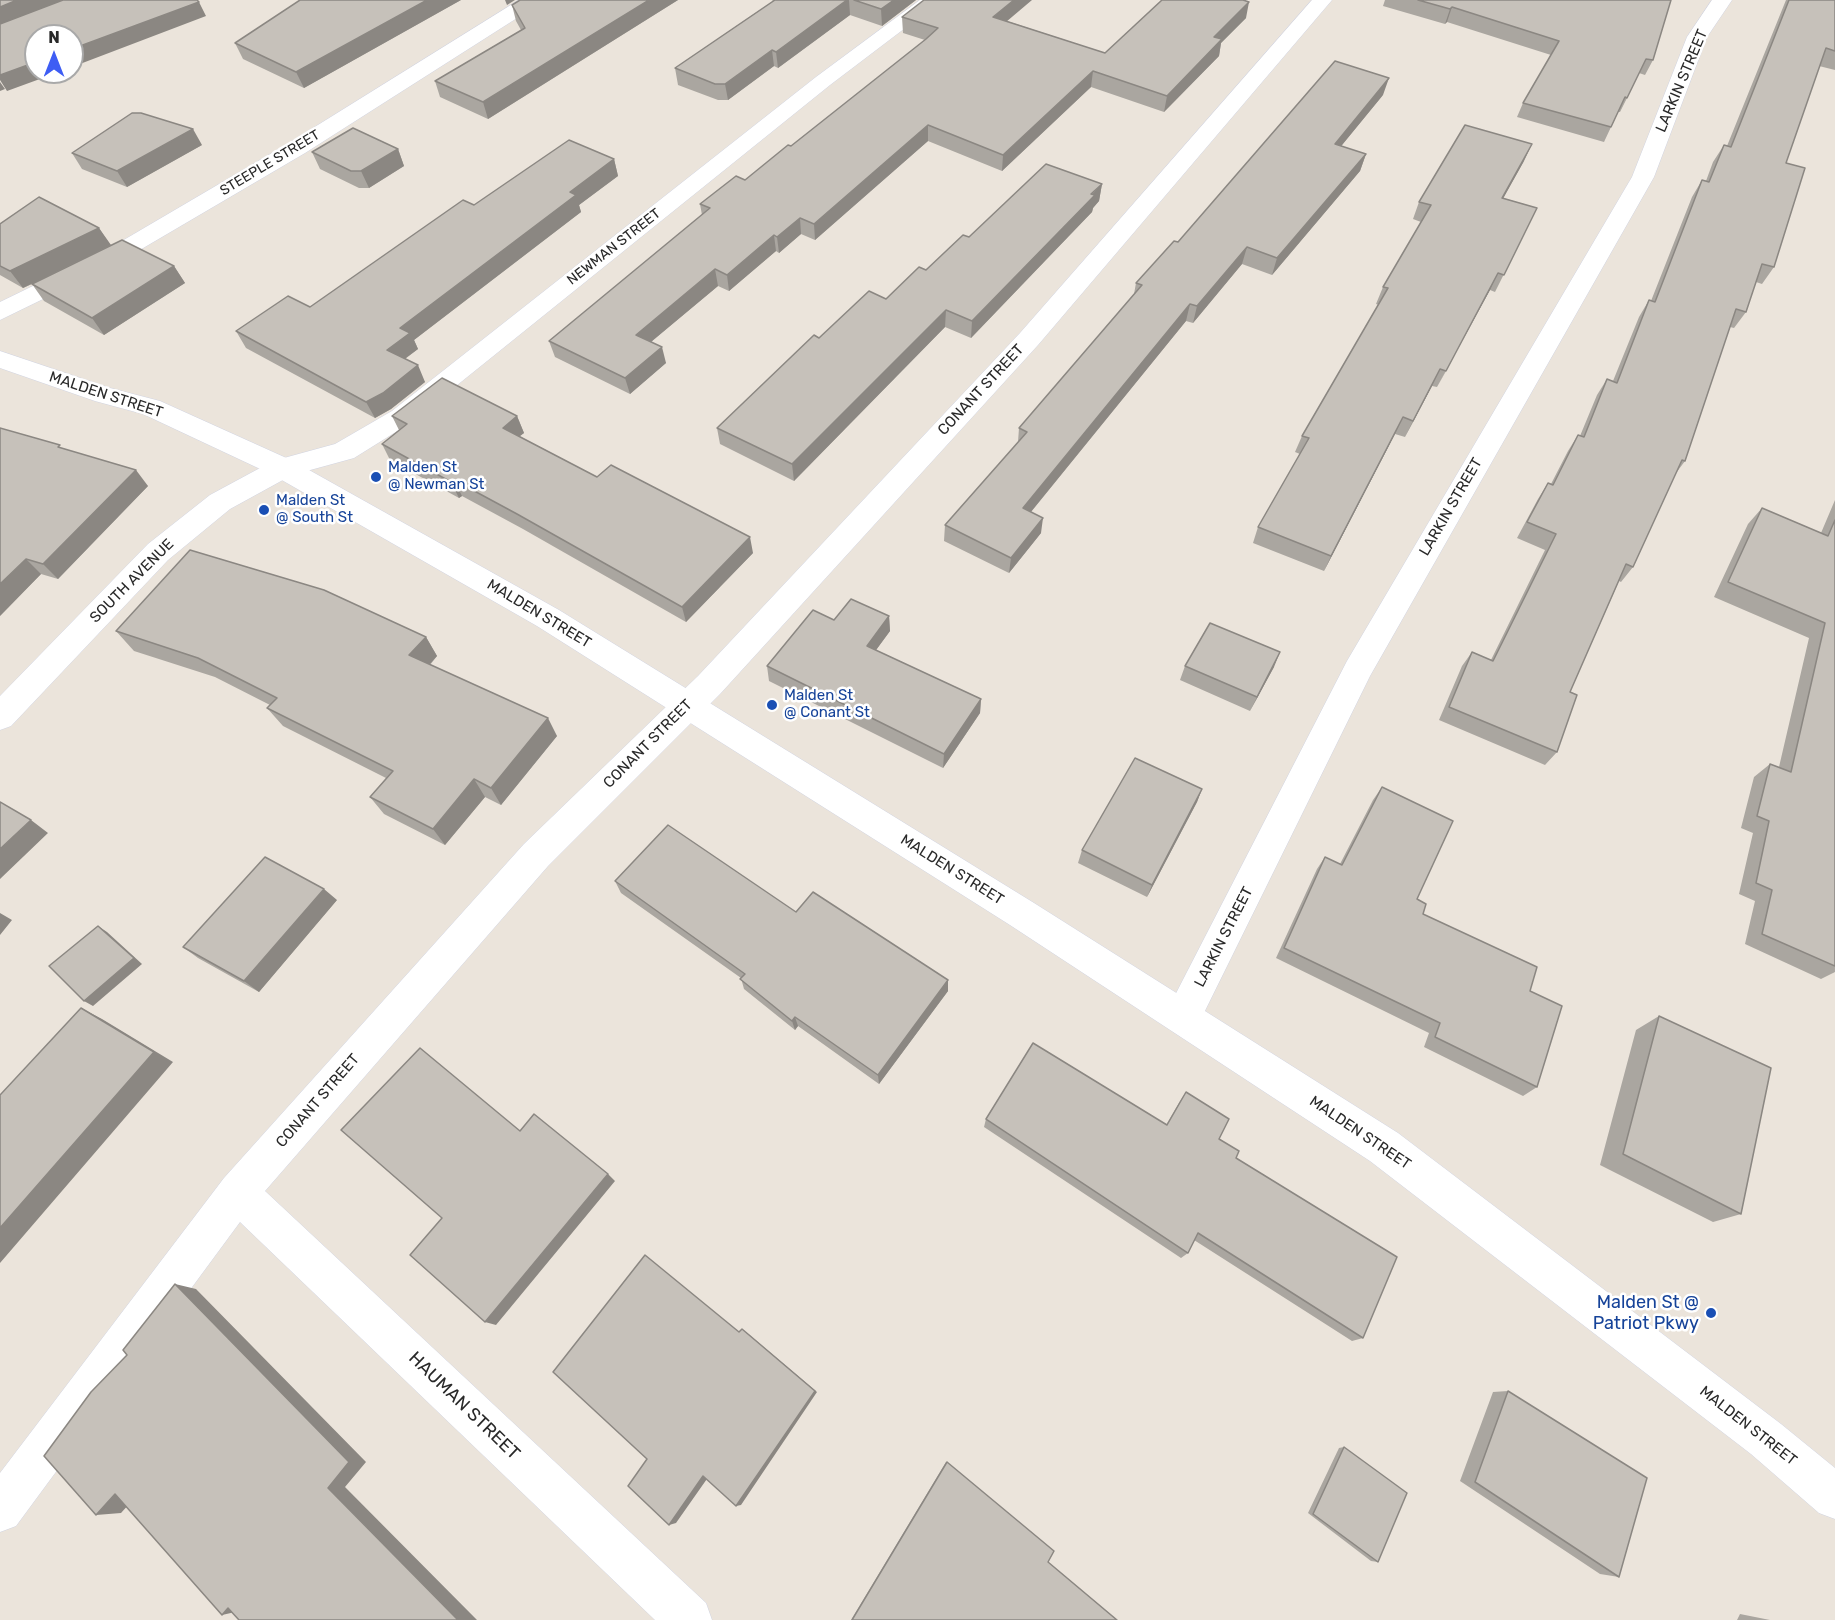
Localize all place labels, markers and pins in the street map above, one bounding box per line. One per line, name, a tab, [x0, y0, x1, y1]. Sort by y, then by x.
place label: Malden St @ Newman St	[388, 459, 484, 494]
marker: Malden St @ Newman St	[369, 470, 383, 484]
place label: Malden St @ South St	[276, 492, 353, 527]
marker: Malden St @ South St	[257, 503, 271, 517]
place label: Malden St @ Conant St	[784, 687, 870, 722]
marker: Malden St @ Conant St	[765, 698, 779, 712]
place label: Malden St @ Patriot Pkwy	[1593, 1292, 1699, 1334]
marker: Malden St @ Patriot Pkwy	[1704, 1306, 1718, 1320]

